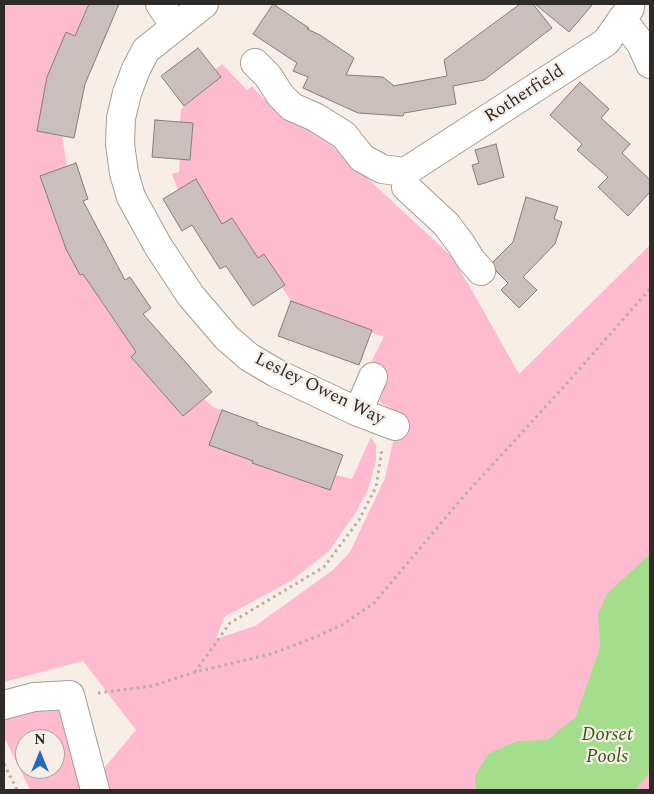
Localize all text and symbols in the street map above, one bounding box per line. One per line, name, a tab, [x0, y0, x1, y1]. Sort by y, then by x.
street label: Rotherfield	[481, 61, 569, 129]
street label: Lesley Owen Way	[251, 349, 387, 431]
water label: Dorset Pools	[581, 725, 633, 769]
north arrow	[15, 729, 65, 779]
text: N	[34, 729, 46, 750]

